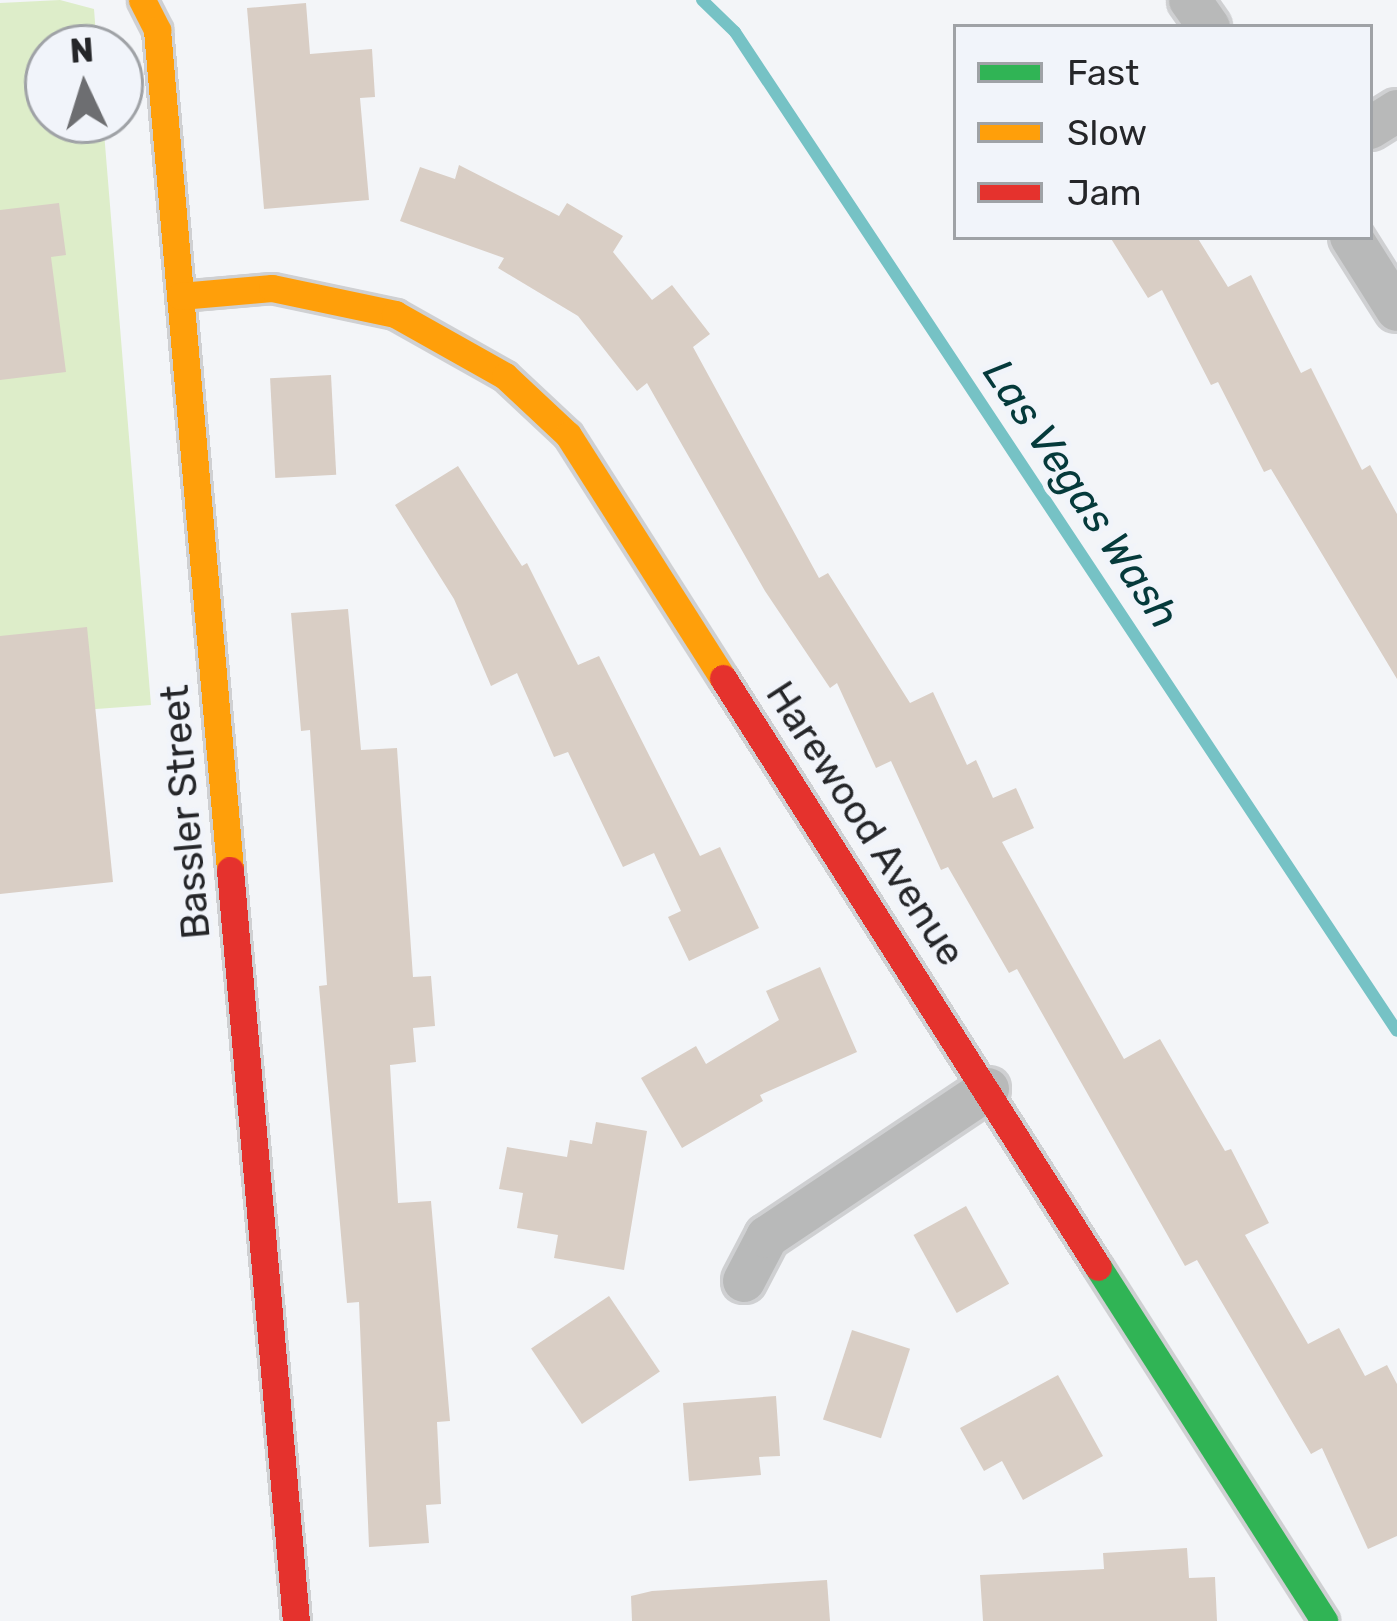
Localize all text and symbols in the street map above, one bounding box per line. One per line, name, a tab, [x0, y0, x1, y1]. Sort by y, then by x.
north arrow	[24, 24, 144, 144]
legend	[953, 24, 1373, 240]
text: N	[68, 30, 95, 71]
text: Fast	[1067, 51, 1139, 94]
text: Slow	[1067, 111, 1147, 154]
text: Jam	[1067, 171, 1142, 214]
water label: Las Vegas Wash	[972, 349, 1190, 639]
street label: Harewood Avenue	[756, 673, 974, 975]
street label: Bassler Street	[152, 683, 220, 941]

